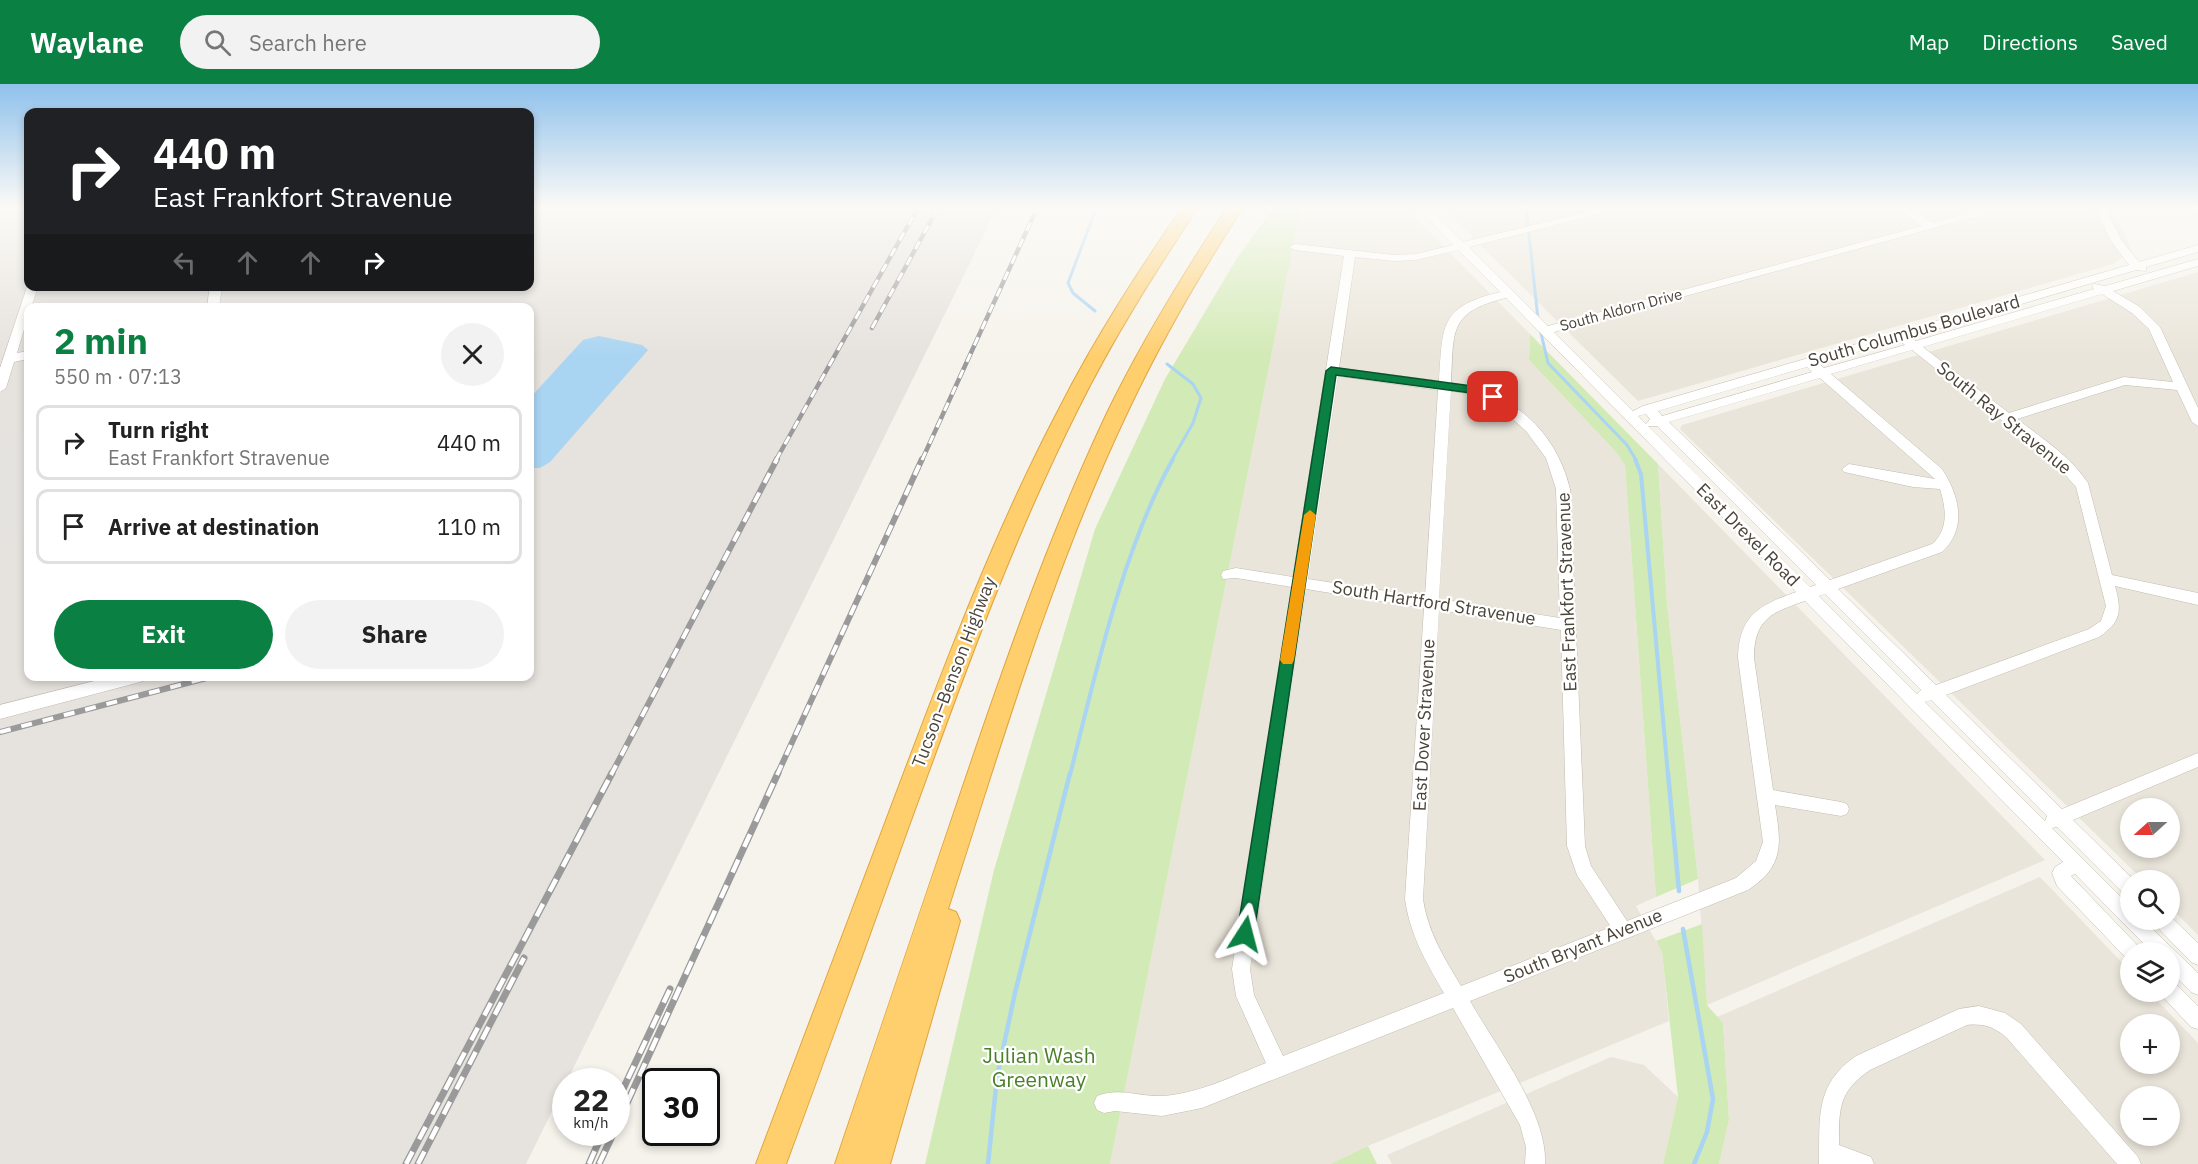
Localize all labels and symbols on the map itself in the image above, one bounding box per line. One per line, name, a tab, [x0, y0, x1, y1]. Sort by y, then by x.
street label: South Aldorn Drive	[1557, 284, 1684, 335]
street label: South Columbus Boulevard	[1805, 289, 2022, 372]
street label: South Ray Stravenue	[1932, 356, 2077, 479]
pin	[1467, 371, 1518, 422]
street label: East Drexel Road	[1692, 478, 1805, 591]
street label: East Frankfort Stravenue	[1552, 492, 1581, 692]
street label: Tucson–Benson Highway	[907, 573, 1001, 770]
street label: South Hartford Stravenue	[1331, 575, 1537, 630]
street label: East Dover Stravenue	[1408, 638, 1440, 812]
north arrow	[2120, 798, 2180, 858]
position arrow	[1213, 902, 1277, 966]
street label: South Bryant Avenue	[1500, 903, 1666, 988]
park label: Julian Wash Greenway	[982, 1041, 1096, 1093]
speed limit sign: 30	[642, 1068, 720, 1146]

